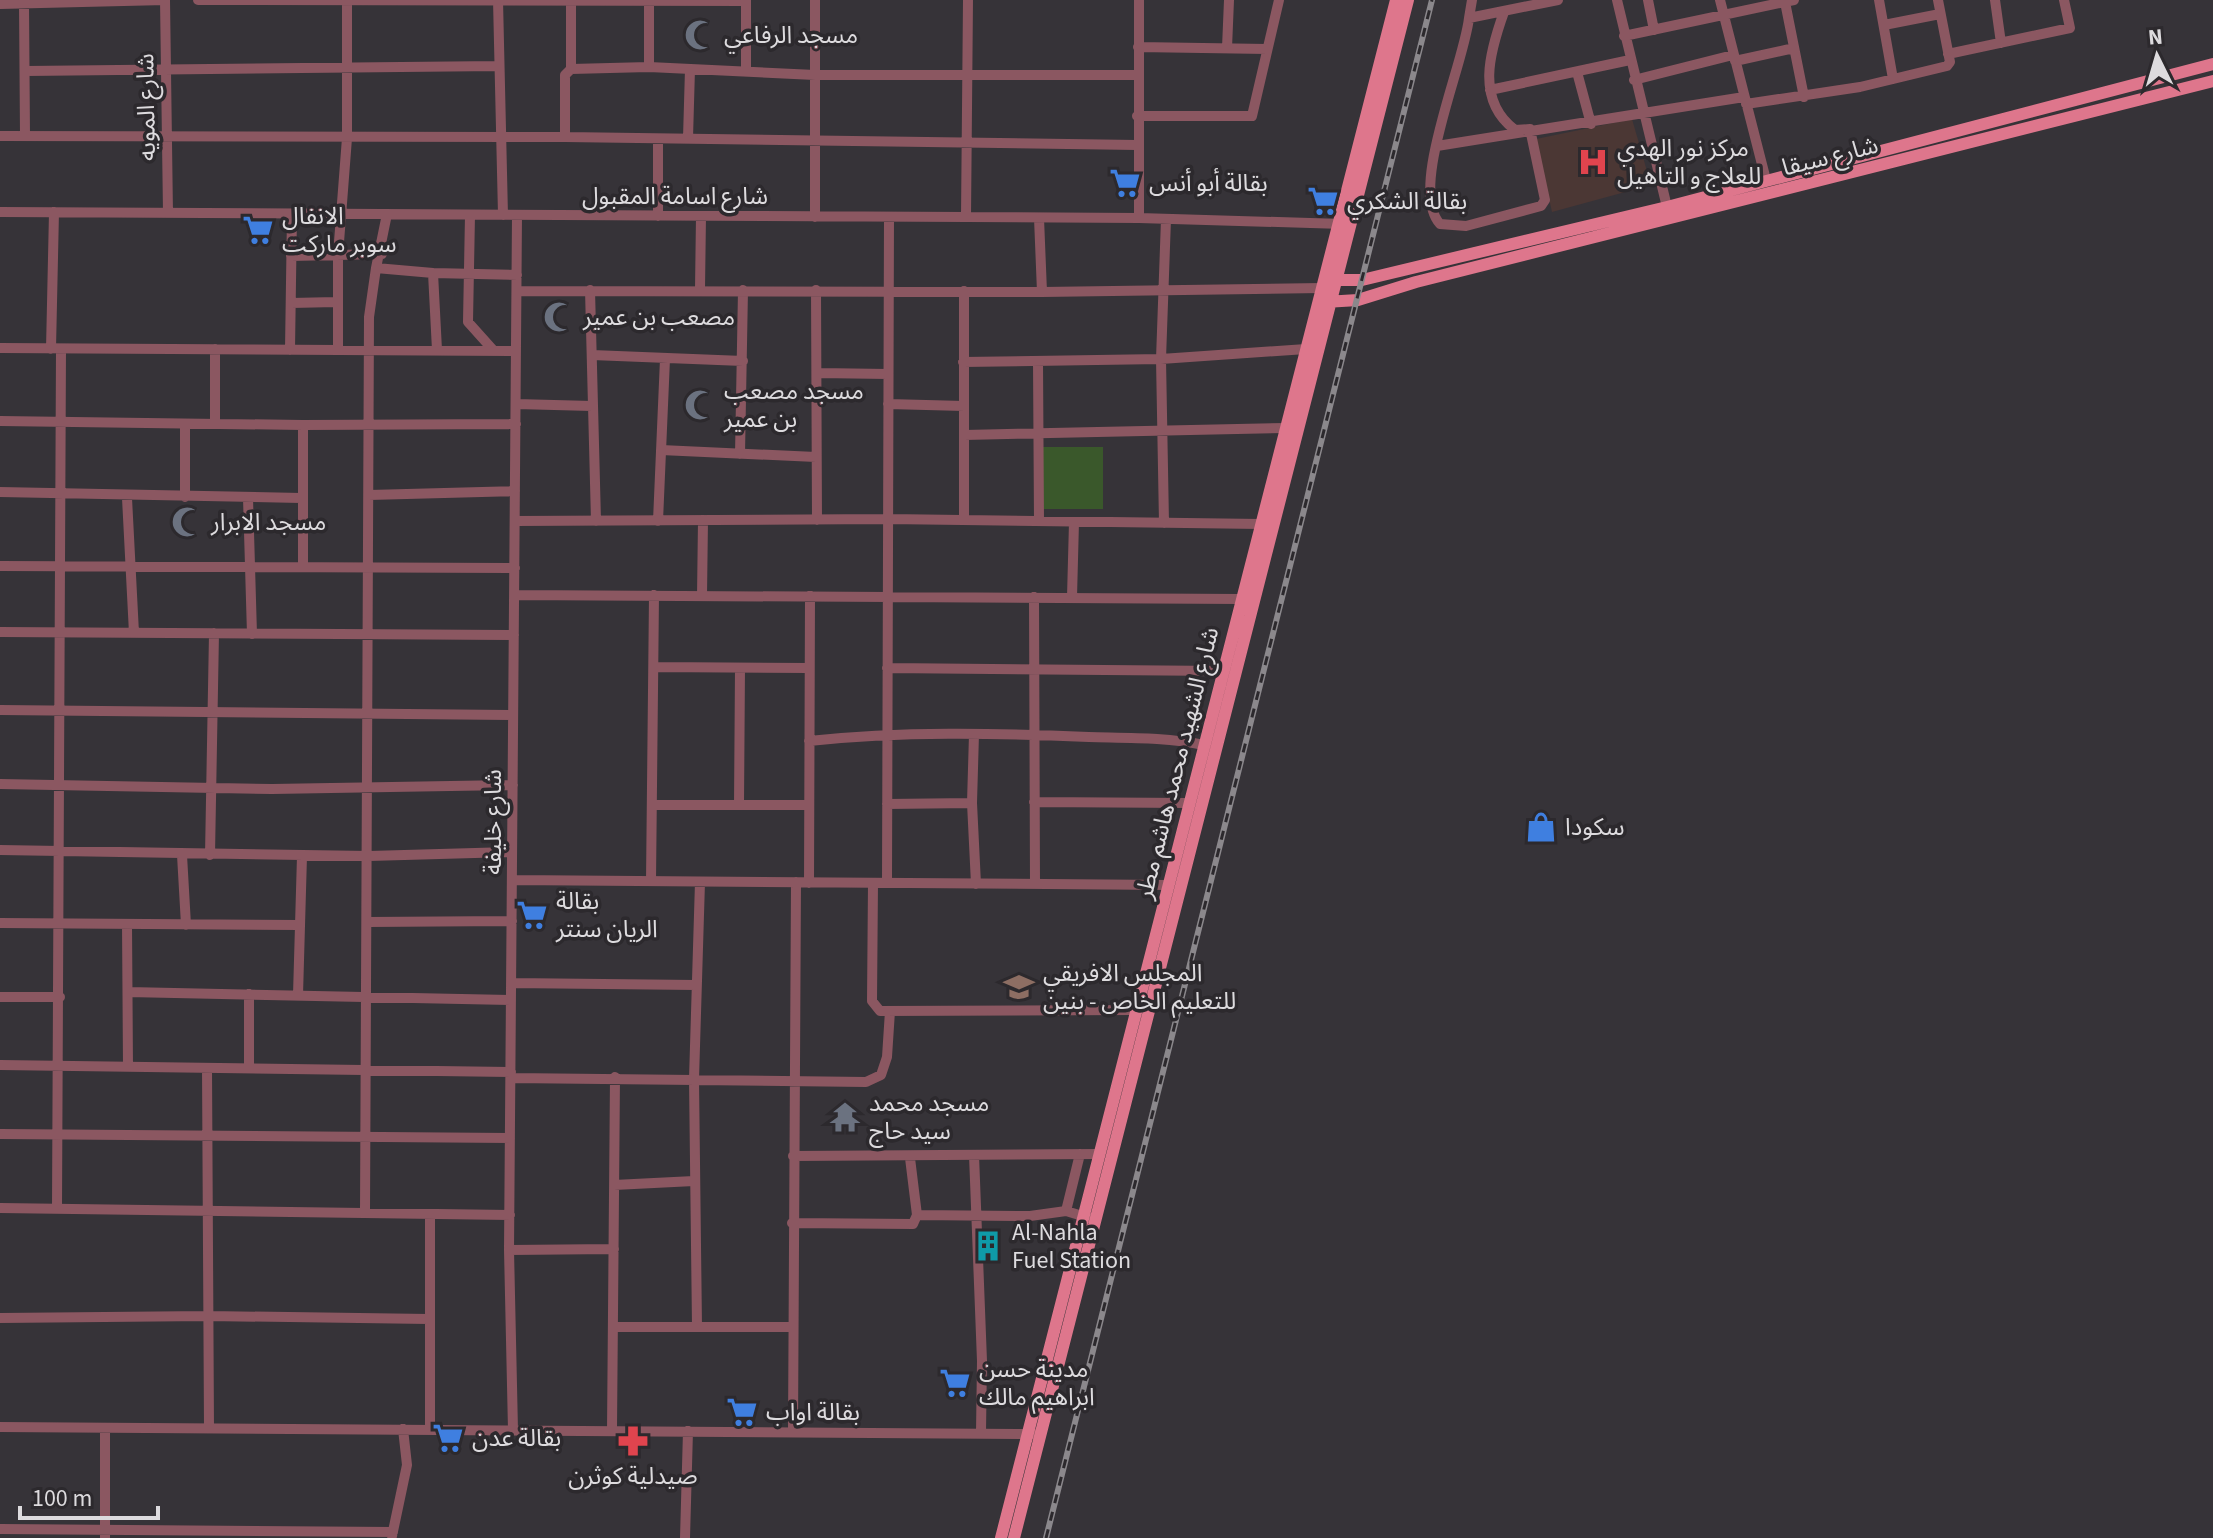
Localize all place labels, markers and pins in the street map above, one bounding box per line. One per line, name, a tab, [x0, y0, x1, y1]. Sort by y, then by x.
mosque icon: مسجد الرفاعي	[683, 18, 717, 52]
place label: مسجد الرفاعي	[724, 18, 858, 54]
place label: مركز نور الهدي للعلاج و التاهيل	[1617, 131, 1761, 194]
hospital icon: مركز نور الهدي للعلاج و التاهيل	[1576, 145, 1610, 179]
supermarket icon: بقالة أبو أنس	[1108, 166, 1142, 200]
place label: بقالة أبو أنس	[1149, 166, 1268, 201]
supermarket icon: بقالة الشكري	[1306, 184, 1340, 218]
place label: بقالة الشكري	[1347, 184, 1467, 220]
place label: الانفال سوبر ماركت	[282, 199, 396, 262]
supermarket icon: الانفال سوبر ماركت	[241, 213, 275, 247]
mosque icon: مصعب بن عمير	[542, 300, 576, 334]
place label: مصعب بن عمير	[582, 300, 735, 335]
place label: مسجد مصعب بن عمير	[723, 374, 864, 437]
mosque icon: مسجد مصعب بن عمير	[683, 388, 717, 422]
mosque icon: مسجد الابرار	[170, 505, 204, 539]
place label: مسجد الابرار	[210, 505, 326, 540]
shop icon: سكودا	[1524, 810, 1558, 844]
place label: سكودا	[1565, 810, 1625, 845]
place label: بقالة الريان سنتر	[555, 884, 658, 947]
supermarket icon: بقالة الريان سنتر	[515, 898, 549, 932]
place label: المجلس الافريقي للتعليم الخاص - بنين	[1043, 956, 1236, 1019]
school or university icon: المجلس الافريقي للتعليم الخاص - بنين	[1002, 970, 1036, 1004]
place label: مسجد محمد سيد حاج	[869, 1086, 989, 1149]
temple icon: مسجد محمد سيد حاج	[828, 1100, 862, 1134]
place label: Al-Nahla Fuel Station	[1012, 1215, 1131, 1278]
building icon: Al-Nahla Fuel Station	[971, 1229, 1005, 1263]
place label: مدينة حسن ابراهيم مالك	[979, 1352, 1095, 1415]
supermarket icon: مدينة حسن ابراهيم مالك	[938, 1366, 972, 1400]
supermarket icon: بقالة اواب	[725, 1395, 759, 1429]
place label: بقالة اواب	[766, 1395, 860, 1430]
supermarket icon: بقالة عدن	[431, 1421, 465, 1455]
place label: بقالة عدن	[472, 1421, 561, 1456]
pharmacy icon: صيدلية كوثرن	[616, 1424, 650, 1458]
place label: صيدلية كوثرن	[568, 1459, 698, 1494]

